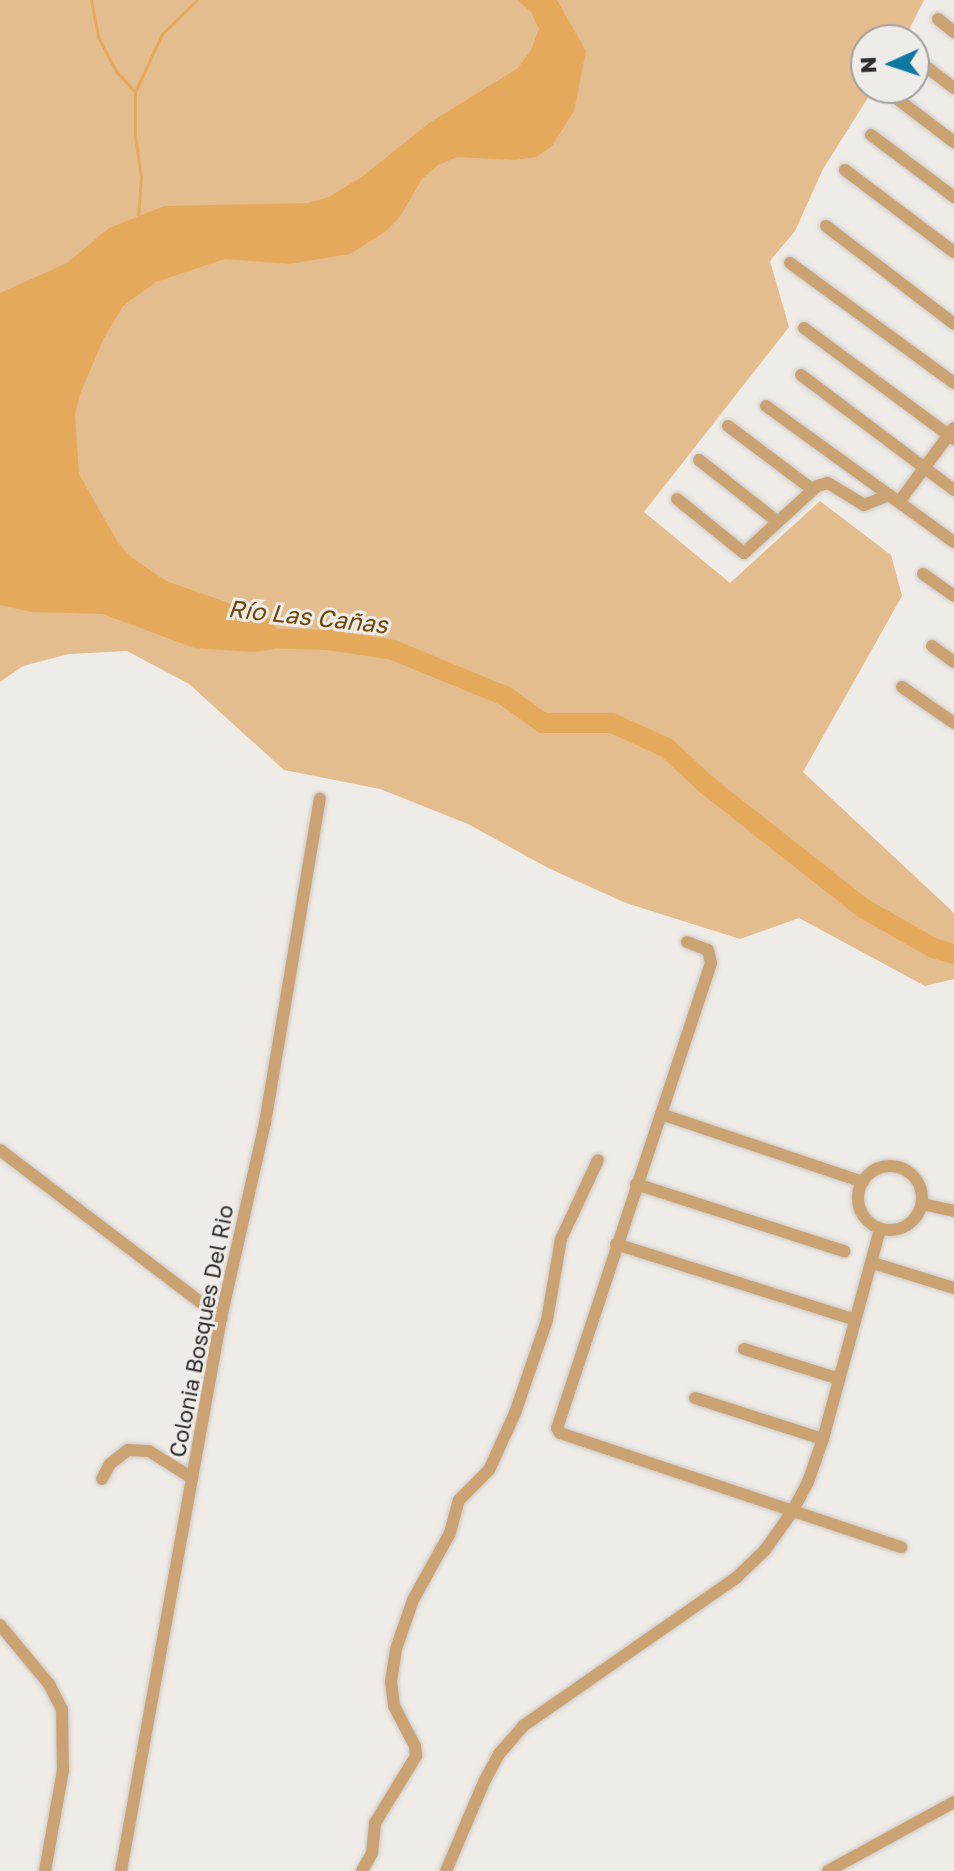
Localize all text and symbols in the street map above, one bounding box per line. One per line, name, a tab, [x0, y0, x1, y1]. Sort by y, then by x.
north arrow	[850, 24, 930, 104]
text: N	[854, 56, 881, 74]
water label: Río Las Cañas	[227, 593, 389, 639]
street label: Colonia Bosques Del Rio	[164, 1203, 238, 1459]

